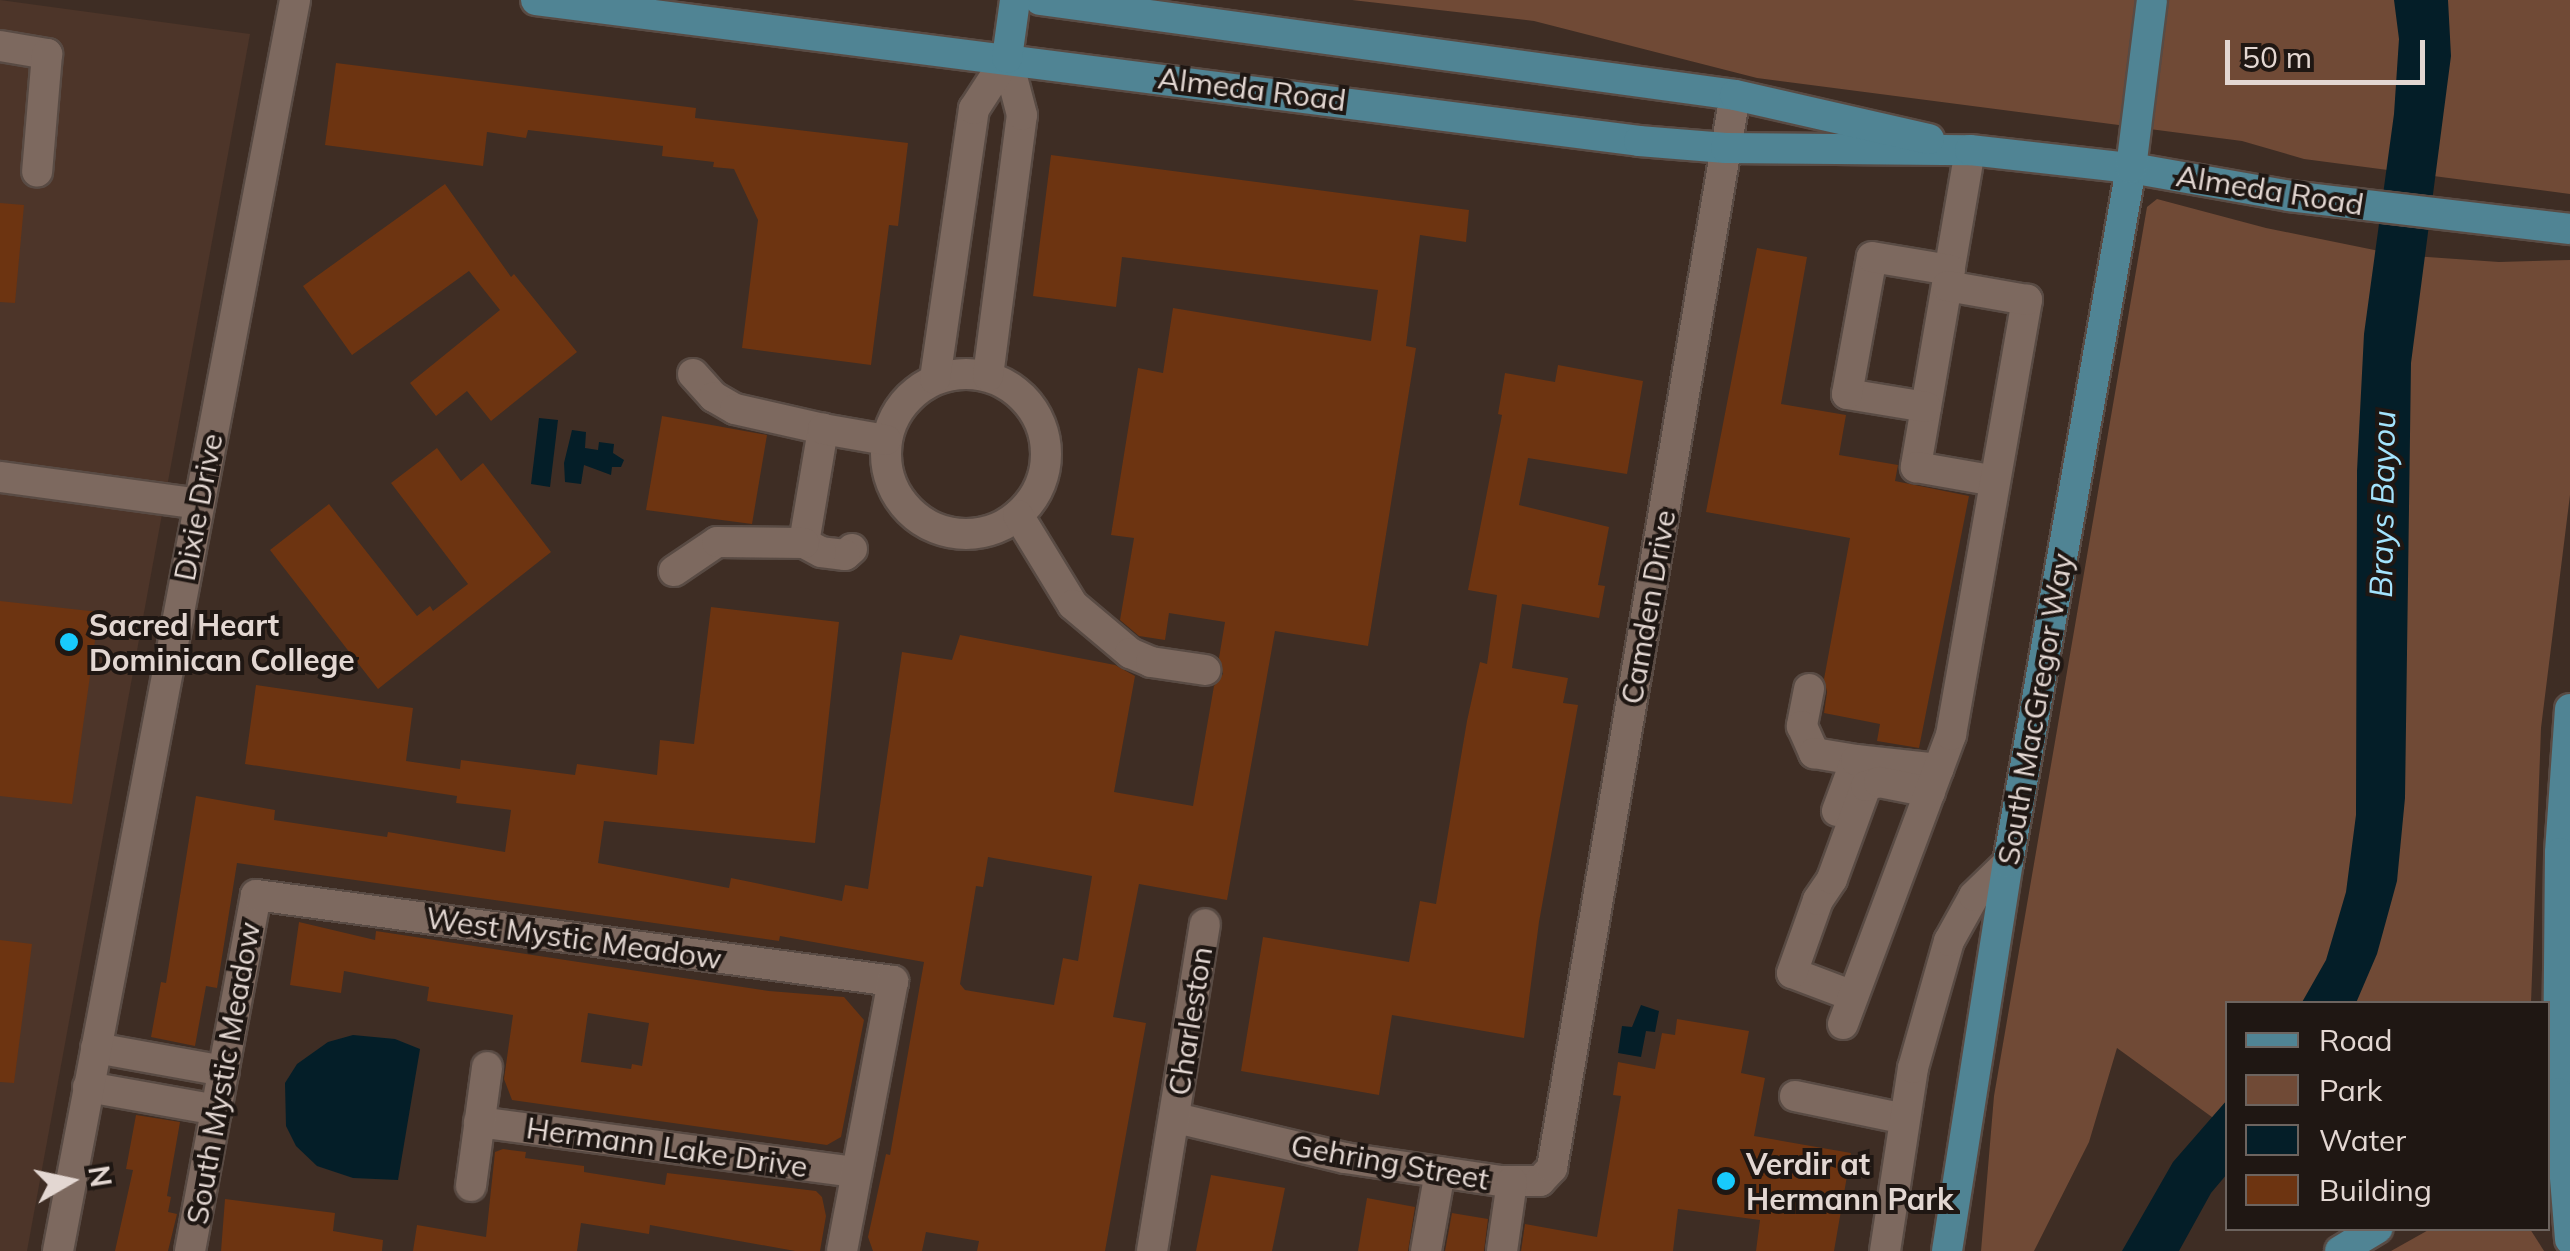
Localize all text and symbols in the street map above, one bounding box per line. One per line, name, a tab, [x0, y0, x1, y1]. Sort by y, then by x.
scale bar	[2230, 20, 2430, 82]
text: 50 m	[2242, 38, 2312, 76]
street label: Almeda Road	[1156, 60, 1348, 118]
street label: Almeda Road	[2174, 157, 2366, 223]
water label: Brays Bayou	[2361, 410, 2403, 598]
street label: Dixie Drive	[166, 430, 230, 584]
street label: Camden Drive	[1613, 507, 1683, 707]
street label: South MacGregor Way	[1990, 550, 2080, 868]
place label: Sacred Heart Dominican College	[89, 607, 355, 678]
marker: Sacred Heart Dominican College	[58, 631, 80, 653]
street label: West Mystic Meadow	[424, 899, 724, 977]
street label: South Mystic Meadow	[179, 919, 267, 1227]
street label: Charleston	[1160, 944, 1220, 1098]
legend	[2225, 1001, 2550, 1231]
text: Road	[2319, 1021, 2393, 1059]
text: Park	[2319, 1071, 2382, 1109]
street label: Hermann Lake Drive	[524, 1109, 810, 1185]
text: Water	[2319, 1121, 2406, 1159]
street label: Gehring Street	[1288, 1127, 1492, 1197]
north arrow	[20, 1131, 120, 1231]
place label: Verdir at Hermann Park	[1746, 1146, 1954, 1216]
text: N	[81, 1163, 119, 1189]
marker: Verdir at Hermann Park	[1715, 1170, 1737, 1192]
text: Building	[2319, 1171, 2432, 1209]

